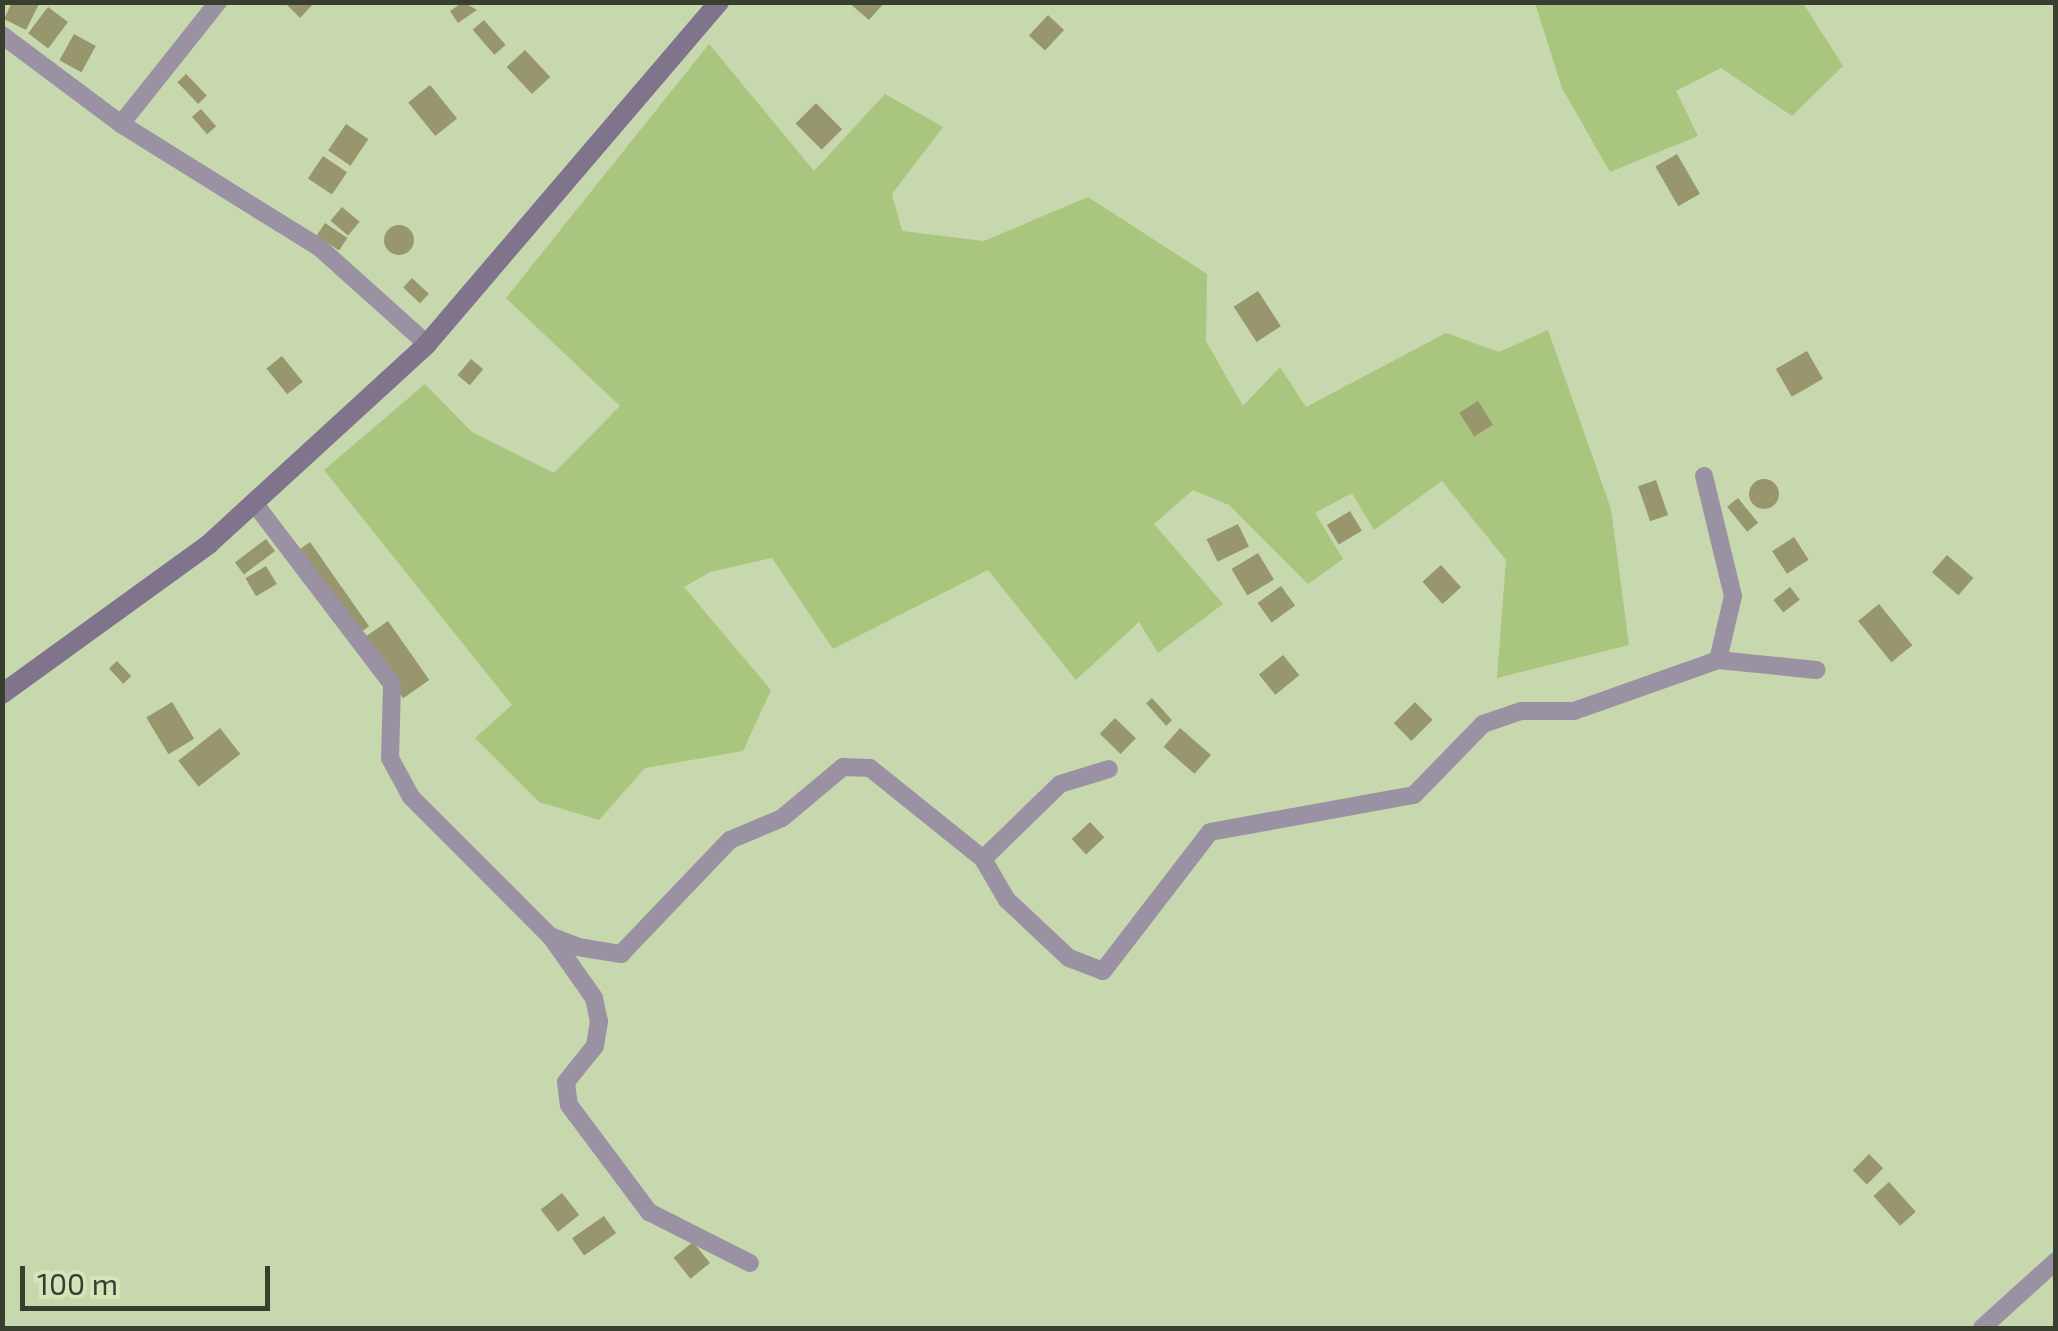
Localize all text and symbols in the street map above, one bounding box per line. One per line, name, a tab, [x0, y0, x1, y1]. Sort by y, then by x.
scale bar	[25, 1246, 275, 1308]
text: 100 m	[37, 1265, 118, 1301]

